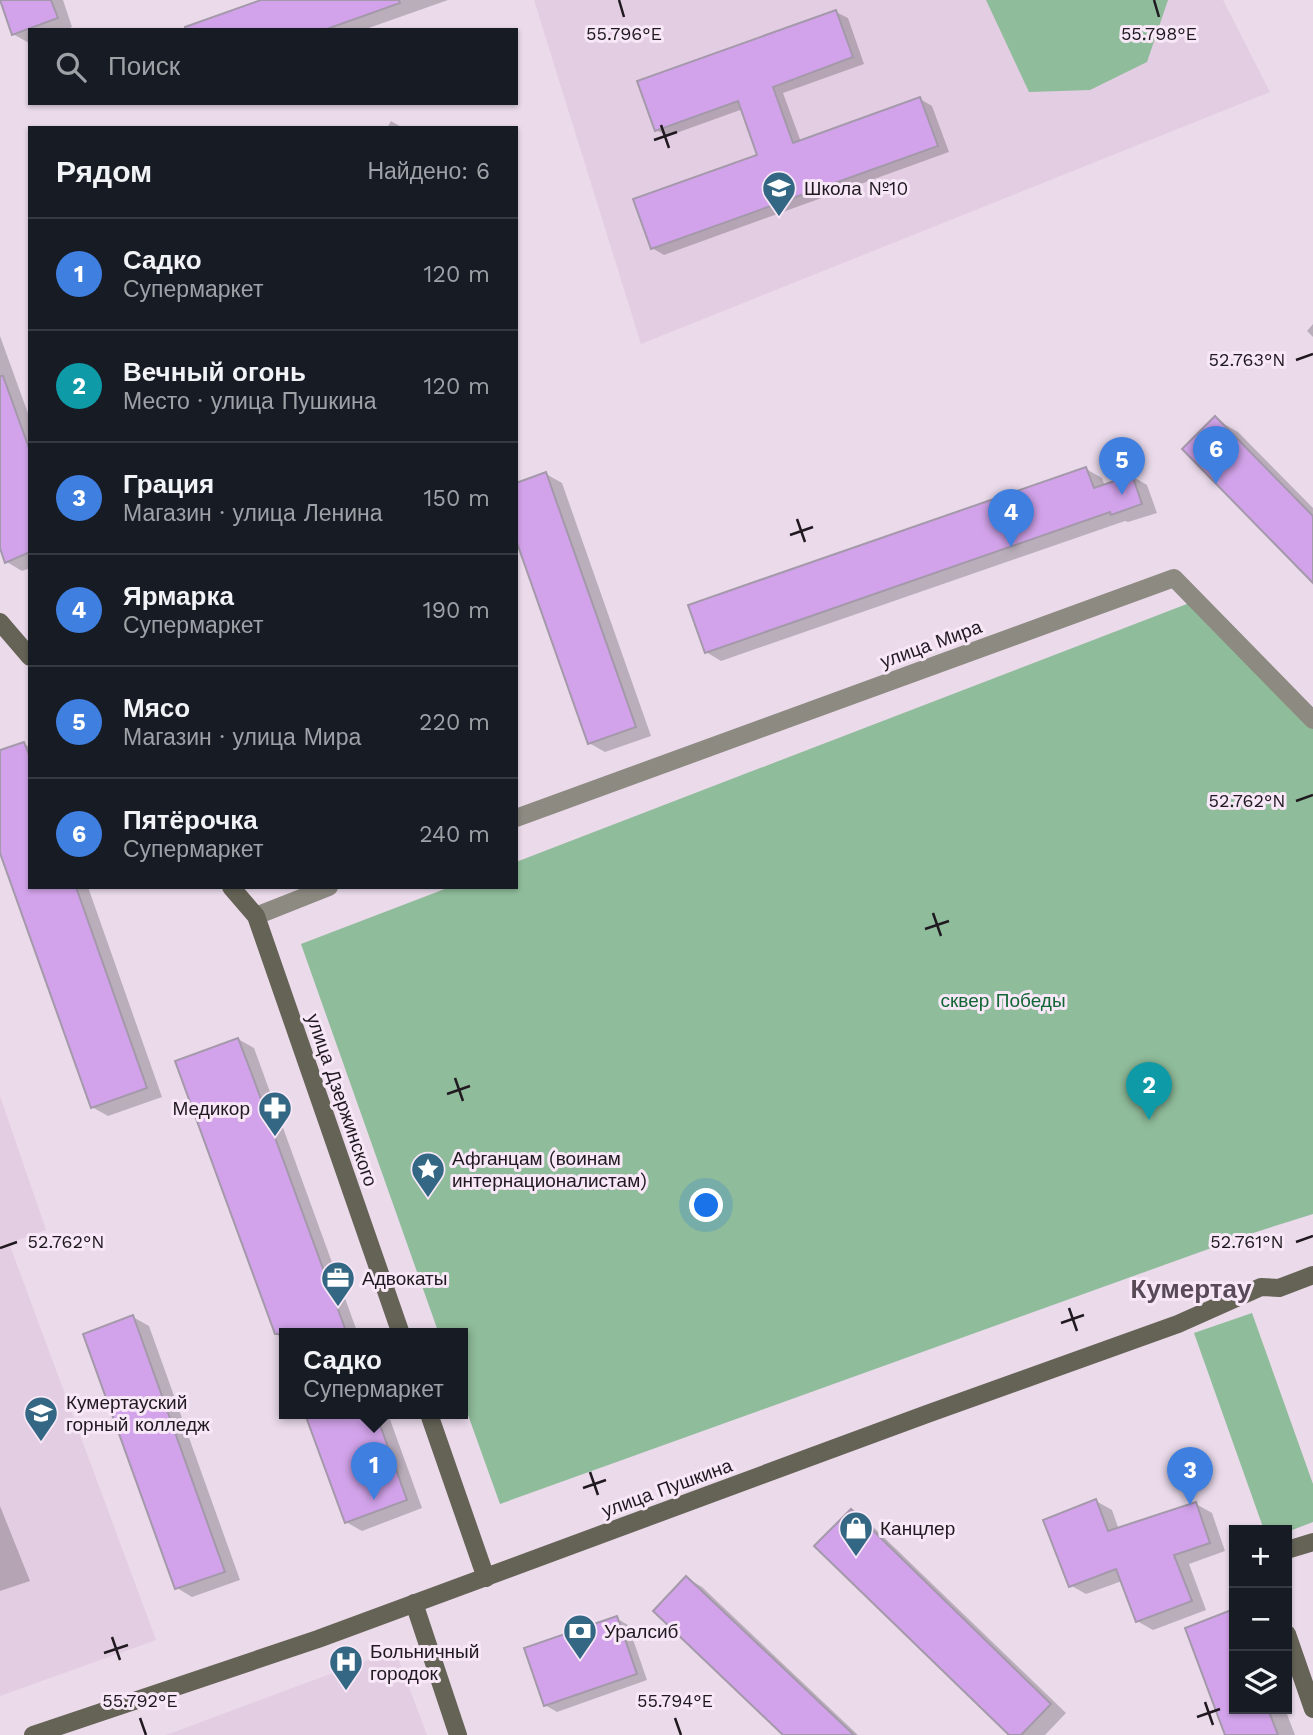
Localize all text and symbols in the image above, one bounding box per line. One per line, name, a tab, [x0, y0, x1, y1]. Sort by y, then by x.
text: 55.796°E	[586, 23, 662, 44]
text: 55.798°E	[1121, 23, 1197, 44]
search box	[28, 28, 518, 105]
icon: search	[52, 48, 90, 86]
text: Поиск	[108, 51, 180, 81]
text: Рядом	[56, 154, 152, 189]
text: Найдено: 6	[367, 158, 490, 185]
school or university icon: Школа №10	[760, 169, 798, 218]
place label: Школа №10	[804, 177, 908, 200]
text: Садко	[123, 245, 202, 275]
text: 1	[74, 261, 84, 288]
text: 120 m	[424, 261, 490, 288]
text: Супермаркет	[123, 276, 263, 303]
text: 52.763°N	[1209, 349, 1285, 370]
text: Вечный огонь	[123, 357, 306, 387]
text: 2	[72, 373, 86, 400]
text: 120 m	[424, 373, 490, 400]
text: Место · улица Пушкина	[123, 388, 377, 415]
pin: 6	[1193, 426, 1239, 484]
pin: 5	[1099, 437, 1145, 495]
text: Грация	[123, 469, 214, 499]
text: 3	[72, 485, 86, 512]
text: 150 m	[424, 485, 490, 512]
pin: 4	[988, 489, 1034, 547]
text: Магазин · улица Ленина	[123, 500, 383, 527]
text: Ярмарка	[123, 581, 234, 611]
text: 4	[72, 597, 86, 624]
text: 190 m	[423, 597, 490, 624]
text: Супермаркет	[123, 612, 263, 639]
street label: улица Мира	[877, 615, 985, 673]
text: Мясо	[123, 693, 190, 723]
text: 5	[72, 709, 86, 736]
text: 220 m	[419, 709, 490, 736]
text: Магазин · улица Мира	[123, 724, 361, 751]
text: 52.762°N	[1209, 790, 1285, 811]
text: Пятёрочка	[123, 805, 258, 835]
text: 6	[72, 821, 86, 848]
text: 240 m	[419, 821, 490, 848]
text: Супермаркет	[123, 836, 263, 863]
park label: сквер Победы	[940, 989, 1066, 1012]
street label: улица Дзержинского	[302, 1011, 382, 1189]
pin: 2	[1126, 1062, 1172, 1120]
pharmacy icon: Медикор	[256, 1089, 294, 1138]
place label: Медикор	[172, 1097, 250, 1120]
place label: Афганцам (воинам интернационалистам)	[452, 1147, 647, 1192]
place icon: Афганцам (воинам интернационалистам)	[409, 1150, 447, 1199]
your location	[689, 1188, 723, 1222]
text: 52.762°N	[28, 1231, 104, 1252]
text: 52.761°N	[1210, 1231, 1284, 1252]
office icon: Адвокаты	[319, 1259, 357, 1308]
place label: Адвокаты	[362, 1267, 447, 1290]
district label: Кумертау	[1131, 1274, 1252, 1304]
popup	[279, 1328, 468, 1419]
text: Садко	[303, 1345, 382, 1375]
text: Супермаркет	[303, 1376, 444, 1403]
place label: Кумертауский горный колледж	[66, 1391, 210, 1436]
school or university icon: Кумертауский горный колледж	[22, 1394, 60, 1443]
pin: 1	[351, 1442, 397, 1500]
pin: 3	[1167, 1447, 1213, 1505]
street label: улица Пушкина	[599, 1454, 736, 1522]
shop icon: Канцлер	[837, 1509, 875, 1558]
place label: Канцлер	[880, 1517, 955, 1540]
map controls	[1229, 1525, 1292, 1714]
button: +	[1229, 1525, 1292, 1588]
button: −	[1229, 1588, 1292, 1651]
bank icon: Уралсиб	[561, 1612, 599, 1661]
place label: Уралсиб	[604, 1620, 679, 1643]
place label: Больничный городок	[370, 1640, 479, 1685]
hospital icon: Больничный городок	[327, 1643, 365, 1692]
button: layers	[1229, 1651, 1292, 1714]
text: 55.792°E	[102, 1690, 178, 1711]
text: 55.794°E	[637, 1690, 713, 1711]

